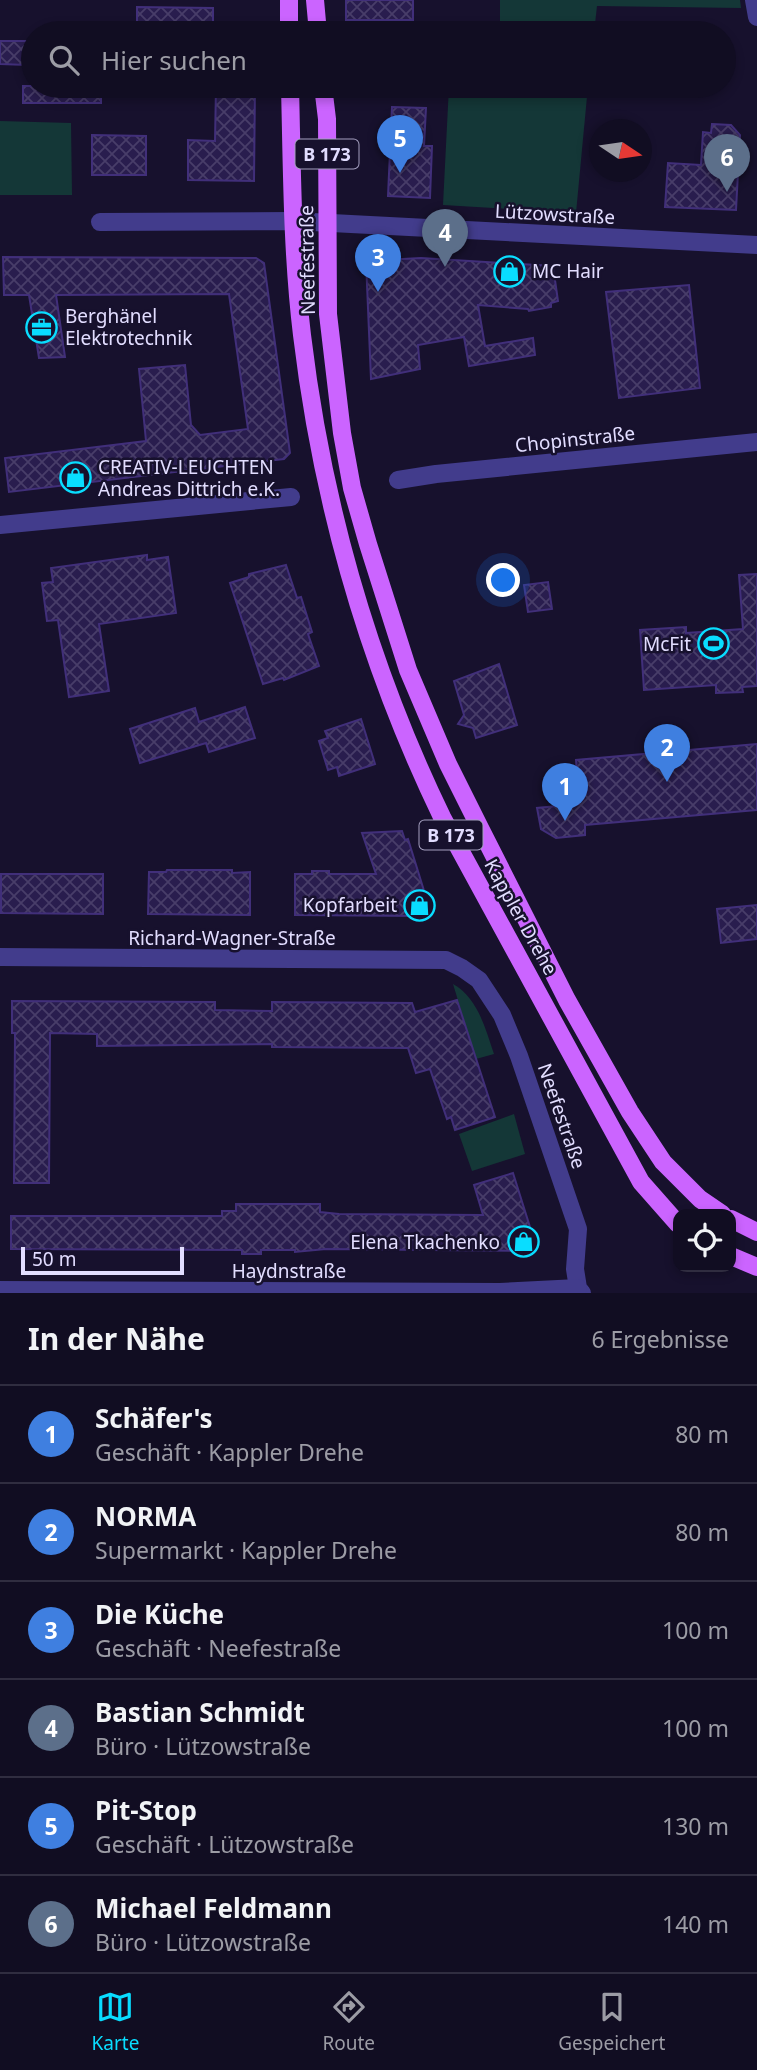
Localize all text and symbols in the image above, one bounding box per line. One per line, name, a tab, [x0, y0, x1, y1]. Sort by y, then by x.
search box	[21, 21, 736, 98]
icon: search	[45, 41, 83, 79]
text: Hier suchen	[101, 42, 247, 78]
pin: 5	[377, 115, 423, 173]
north arrow	[589, 119, 652, 182]
pin: 6	[704, 134, 750, 192]
road number: B 173	[296, 140, 358, 168]
street label: Lützowstraße	[494, 198, 616, 230]
street label: Neefestraße	[293, 205, 321, 315]
pin: 4	[422, 209, 468, 267]
pin: 3	[355, 234, 401, 292]
shop icon: MC Hair	[492, 254, 526, 288]
place label: MC Hair	[532, 258, 604, 284]
place label: Berghänel Elektrotechnik	[65, 303, 192, 351]
office icon: Berghänel Elektrotechnik	[25, 310, 59, 344]
street label: Chopinstraße	[514, 420, 636, 458]
place label: CREATIV-LEUCHTEN Andreas Dittrich e.K.	[98, 454, 280, 502]
shop icon: CREATIV-LEUCHTEN Andreas Dittrich e.K.	[58, 461, 92, 495]
your location	[486, 563, 520, 597]
sports icon: McFit	[697, 627, 731, 661]
place label: McFit	[643, 631, 691, 657]
pin: 2	[644, 724, 690, 782]
pin: 1	[542, 763, 588, 821]
road number: B 173	[420, 820, 482, 850]
street label: Kappler Drehe	[478, 854, 564, 980]
shop icon: Kopfarbeit	[403, 888, 437, 922]
place label: Kopfarbeit	[303, 892, 397, 918]
street label: Richard-Wagner-Straße	[128, 925, 336, 951]
street label: Neefestraße	[532, 1060, 592, 1172]
map controls	[673, 1209, 736, 1272]
button: locate	[673, 1209, 736, 1272]
shop icon: Elena Tkachenko	[506, 1225, 540, 1259]
place label: Elena Tkachenko	[350, 1229, 500, 1255]
scale bar	[21, 1244, 184, 1276]
text: 50 m	[32, 1246, 76, 1272]
street label: Haydnstraße	[232, 1258, 346, 1284]
text: In der Nähe	[28, 1318, 205, 1359]
text: 6 Ergebnisse	[591, 1323, 729, 1355]
text: Schäfer's	[95, 1400, 213, 1436]
text: 1	[44, 1418, 58, 1450]
text: 80 m	[675, 1418, 729, 1450]
text: Geschäft · Kappler Drehe	[95, 1436, 364, 1468]
text: NORMA	[95, 1498, 196, 1534]
text: 2	[44, 1516, 58, 1548]
text: 80 m	[675, 1516, 729, 1548]
text: Supermarkt · Kappler Drehe	[95, 1534, 397, 1566]
text: Die Küche	[95, 1596, 224, 1632]
text: 3	[44, 1614, 58, 1646]
text: 100 m	[662, 1614, 729, 1646]
text: Geschäft · Neefestraße	[95, 1632, 341, 1664]
text: Bastian Schmidt	[95, 1694, 305, 1730]
text: 4	[44, 1712, 58, 1744]
text: 100 m	[662, 1712, 729, 1744]
text: Büro · Lützowstraße	[95, 1730, 311, 1762]
text: Pit-Stop	[95, 1792, 197, 1828]
text: 5	[44, 1810, 58, 1842]
text: 130 m	[662, 1810, 729, 1842]
text: Geschäft · Lützowstraße	[95, 1828, 354, 1860]
text: Michael Feldmann	[95, 1890, 332, 1926]
text: 6	[44, 1908, 58, 1940]
text: 140 m	[662, 1908, 729, 1940]
text: Büro · Lützowstraße	[95, 1926, 311, 1958]
tab: Karte	[92, 1988, 139, 2056]
tab: Route	[322, 1988, 375, 2056]
tab: Gespeichert	[558, 1988, 665, 2056]

